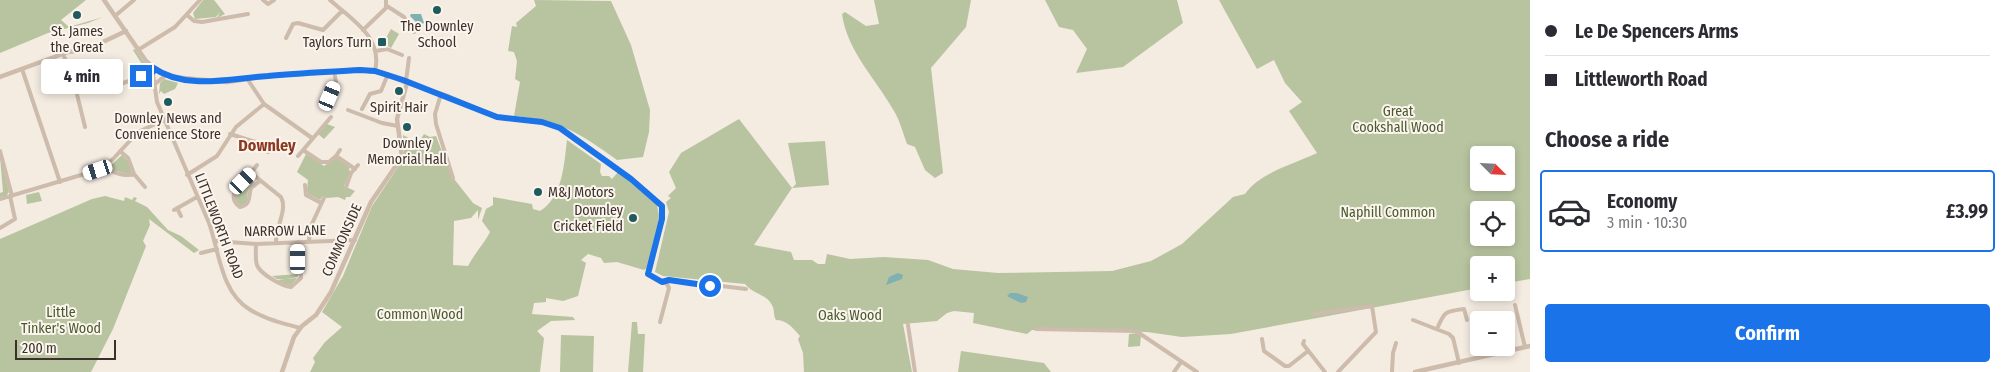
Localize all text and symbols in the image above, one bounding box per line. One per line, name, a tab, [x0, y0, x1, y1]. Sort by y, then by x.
marker: The Downley School	[431, 4, 443, 16]
marker: St. James the Great	[71, 9, 83, 21]
place label: The Downley School	[401, 18, 474, 51]
text: Le De Spencers Arms	[1575, 20, 1738, 43]
place label: St. James the Great	[51, 23, 104, 56]
place label: Taylors Turn	[303, 34, 372, 51]
marker: Taylors Turn	[376, 36, 388, 48]
callout: 4 min	[41, 58, 124, 94]
route end	[130, 65, 152, 87]
text: 4 min	[64, 67, 100, 86]
text: Littleworth Road	[1575, 68, 1708, 91]
car	[317, 79, 342, 113]
marker: Spirit Hair	[393, 85, 405, 97]
marker: Downley News and Convenience Store	[162, 96, 174, 108]
place label: Spirit Hair	[370, 99, 428, 116]
park label: Great Cookshall Wood	[1352, 103, 1444, 136]
place label: Downley News and Convenience Store	[114, 110, 222, 143]
marker: Downley Memorial Hall	[401, 121, 413, 133]
text: Choose a ride	[1545, 126, 1669, 153]
place label: Downley Memorial Hall	[367, 135, 447, 168]
district label: Downley	[238, 136, 296, 155]
north arrow	[1470, 146, 1515, 191]
map controls	[1470, 146, 1515, 356]
car	[81, 158, 114, 182]
car	[227, 165, 258, 197]
street label: LITTLEWORTH ROAD	[191, 171, 247, 281]
place label: M&J Motors	[548, 184, 614, 201]
marker: M&J Motors	[532, 186, 544, 198]
icon: car	[1547, 189, 1592, 234]
text: Economy	[1607, 190, 1677, 213]
text: £3.99	[1946, 200, 1988, 223]
street label: COMMONSIDE	[318, 201, 366, 279]
button: locate	[1470, 201, 1515, 246]
place label: Downley Cricket Field	[553, 202, 624, 235]
park label: Naphill Common	[1341, 204, 1435, 221]
marker: Downley Cricket Field	[627, 212, 639, 224]
text: 3 min · 10:30	[1607, 213, 1687, 232]
street label: NARROW LANE	[244, 222, 327, 240]
car	[290, 244, 305, 274]
button: +	[1470, 256, 1515, 301]
route start	[699, 275, 721, 297]
park label: Little Tinker's Wood	[21, 304, 101, 337]
button: Confirm	[1545, 304, 1990, 362]
park label: Common Wood	[377, 306, 463, 323]
park label: Oaks Wood	[818, 307, 882, 324]
button: −	[1470, 311, 1515, 356]
scale bar	[15, 337, 116, 360]
text: 200 m	[22, 340, 57, 357]

